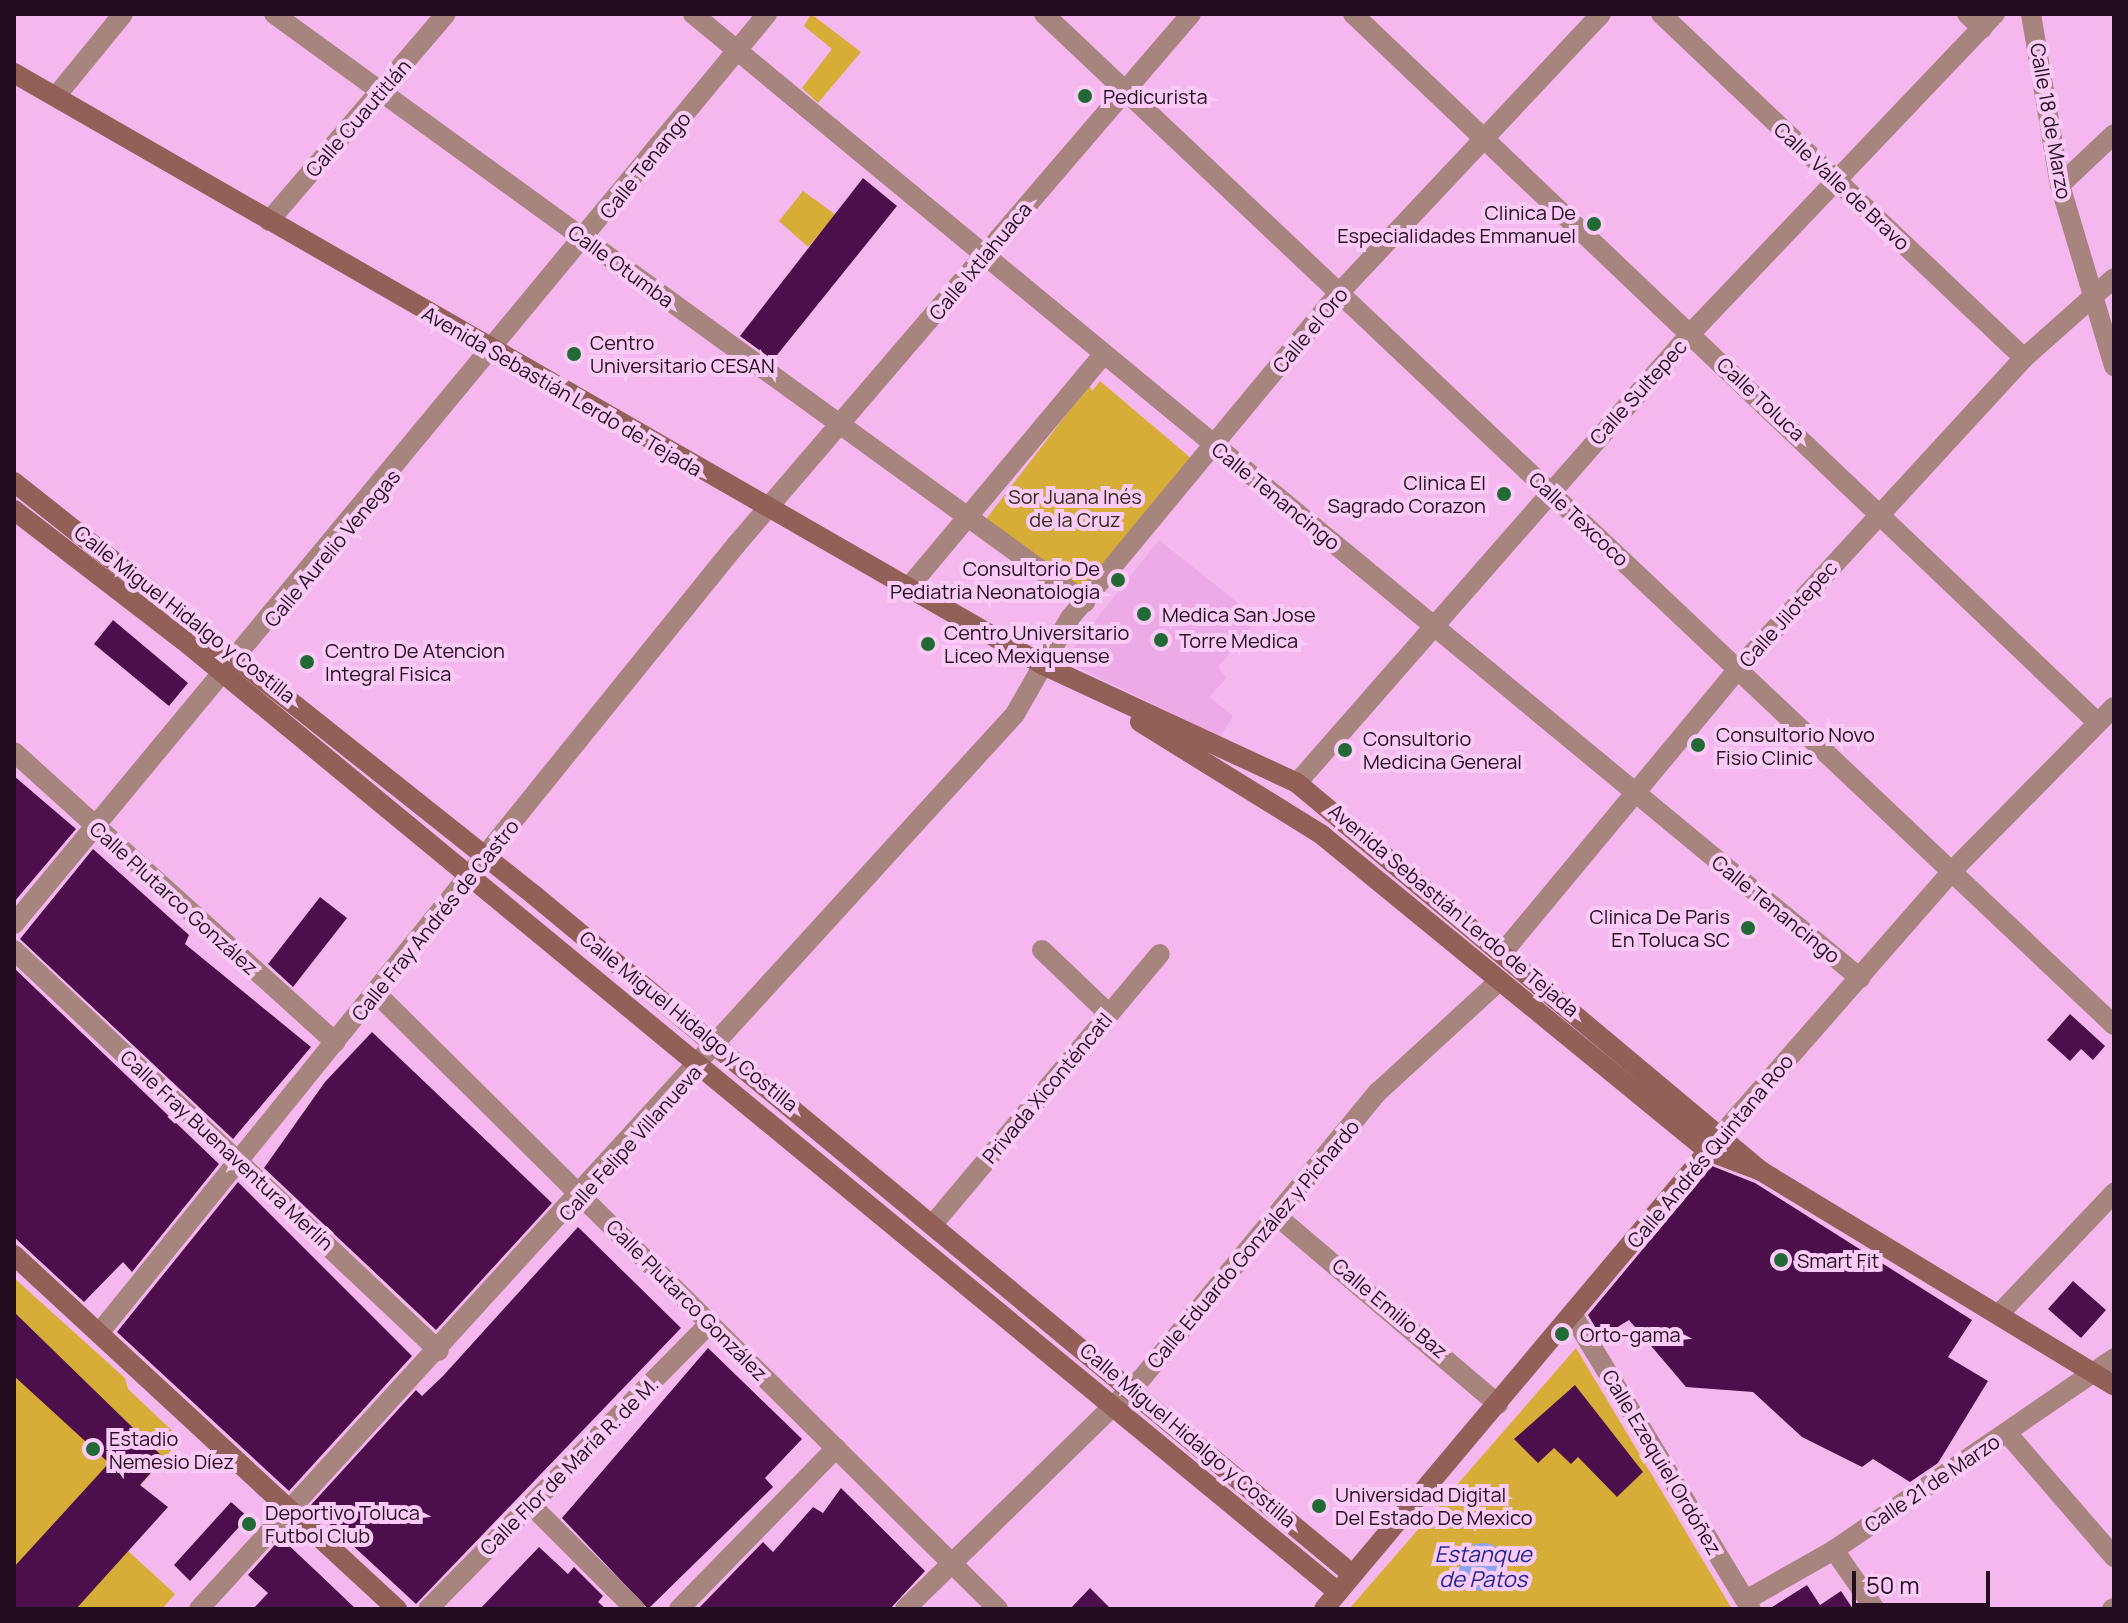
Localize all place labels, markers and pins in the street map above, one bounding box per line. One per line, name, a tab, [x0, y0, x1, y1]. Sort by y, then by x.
place label: Pedicurista	[1103, 84, 1208, 108]
marker: Pedicurista	[1074, 85, 1096, 107]
place label: Clinica De Especialidades Emmanuel	[1337, 200, 1576, 247]
marker: Clinica De Especialidades Emmanuel	[1583, 213, 1605, 235]
place label: Centro Universitario CESAN	[590, 330, 775, 377]
marker: Centro Universitario CESAN	[565, 345, 583, 363]
place label: Clinica El Sagrado Corazon	[1328, 470, 1486, 517]
marker: Clinica El Sagrado Corazon	[1493, 483, 1515, 505]
place label: Consultorio De Pediatria Neonatologia	[890, 556, 1100, 603]
marker: Consultorio De Pediatria Neonatologia	[1107, 569, 1129, 591]
place label: Medica San Jose	[1162, 602, 1316, 626]
marker: Medica San Jose	[1133, 603, 1155, 625]
place label: Centro Universitario Liceo Mexiquense	[944, 620, 1129, 667]
place label: Torre Medica	[1179, 628, 1298, 652]
marker: Torre Medica	[1150, 629, 1172, 651]
marker: Centro Universitario Liceo Mexiquense	[919, 635, 937, 653]
place label: Centro De Atencion Integral Fisica	[325, 638, 505, 685]
marker: Centro De Atencion Integral Fisica	[296, 651, 318, 673]
place label: Consultorio Novo Fisio Clinic	[1716, 722, 1875, 769]
place label: Consultorio Medicina General	[1363, 726, 1522, 773]
marker: Consultorio Novo Fisio Clinic	[1687, 734, 1709, 756]
marker: Consultorio Medicina General	[1334, 739, 1356, 761]
place label: Clinica De Paris En Toluca SC	[1589, 904, 1730, 951]
marker: Clinica De Paris En Toluca SC	[1737, 917, 1759, 939]
place label: Smart Fit	[1797, 1248, 1879, 1272]
marker: Smart Fit	[1772, 1251, 1790, 1269]
place label: Orto-gama	[1580, 1322, 1681, 1346]
marker: Orto-gama	[1551, 1323, 1573, 1345]
place label: Estadio Nemesio Díez	[109, 1426, 234, 1473]
marker: Estadio Nemesio Díez	[84, 1440, 102, 1458]
place label: Universidad Digital Del Estado De Mexico	[1335, 1482, 1533, 1529]
marker: Universidad Digital Del Estado De Mexico	[1310, 1497, 1328, 1515]
place label: Deportivo Toluca Futbol Club	[265, 1500, 420, 1547]
marker: Deportivo Toluca Futbol Club	[240, 1515, 258, 1533]

